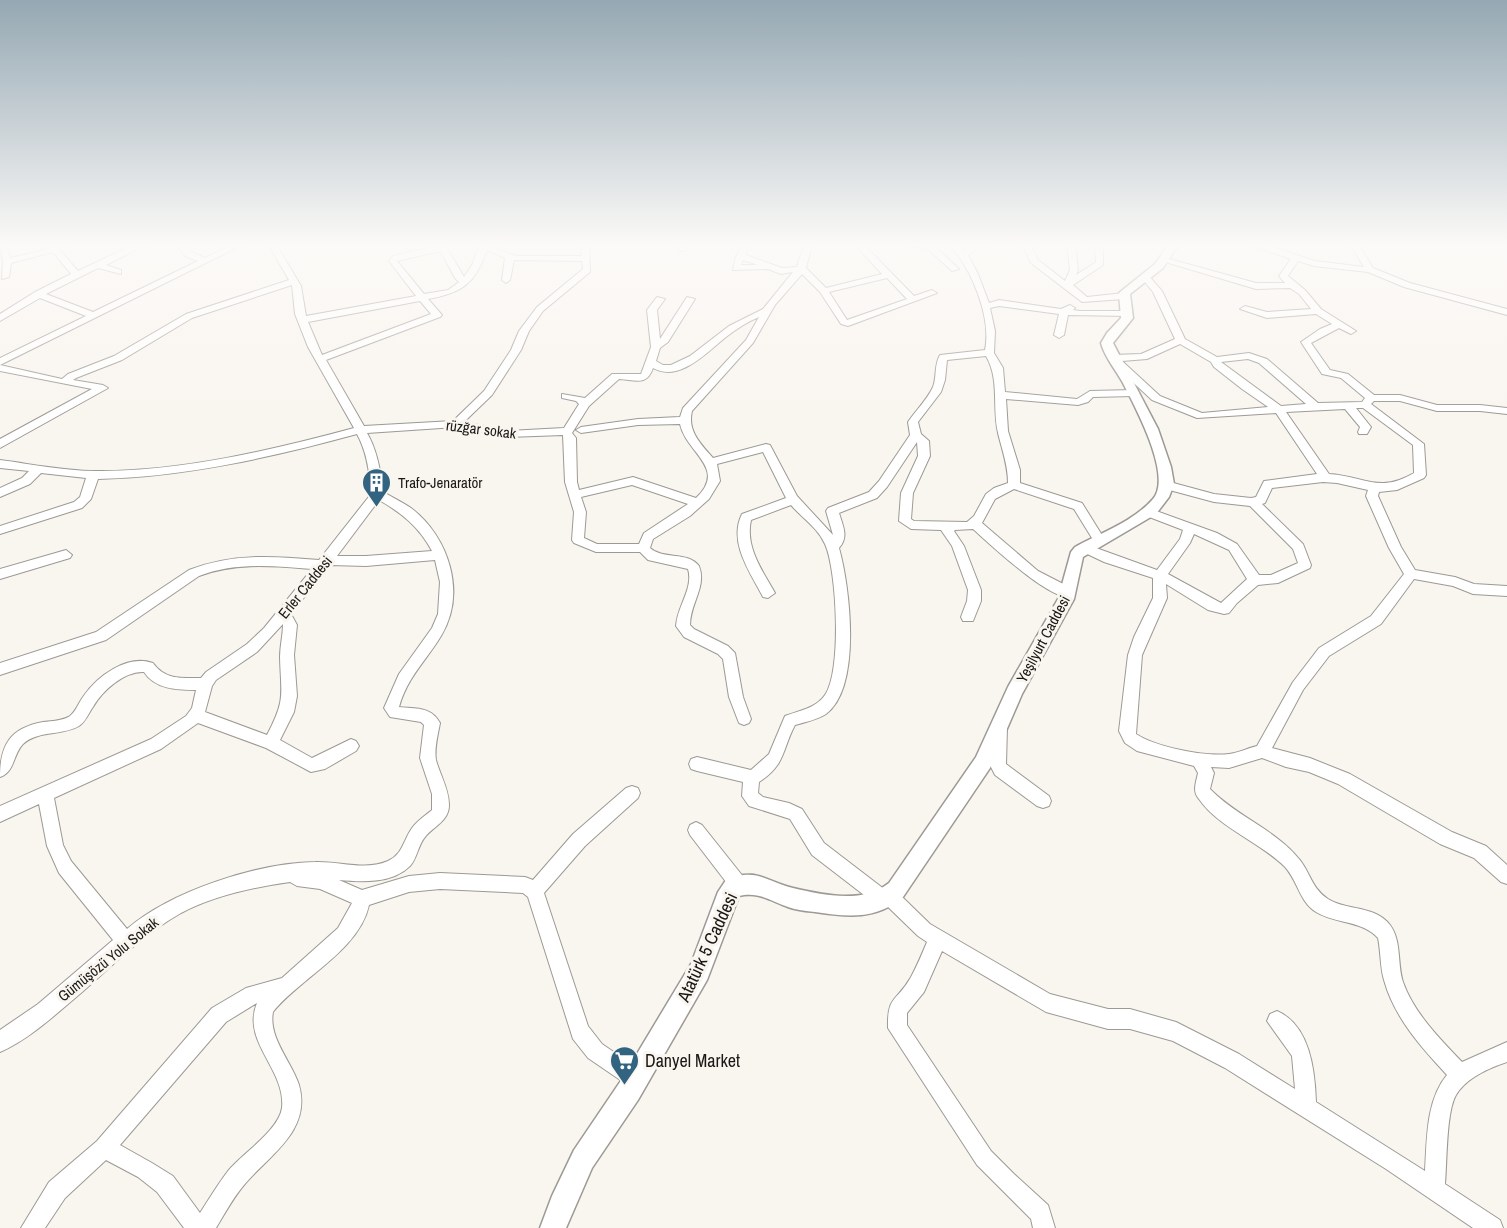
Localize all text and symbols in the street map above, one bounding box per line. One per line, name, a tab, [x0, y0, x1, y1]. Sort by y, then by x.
street label: rüzğar sokak	[445, 414, 518, 444]
building icon: Trafo-Jenaratör	[361, 466, 393, 508]
place label: Trafo-Jenaratör	[398, 472, 482, 493]
street label: Erler Caddesi	[273, 551, 337, 623]
street label: Yeşilyurt Caddesi	[1011, 592, 1075, 686]
street label: Atatürk 5 Caddesi	[670, 888, 743, 1007]
street label: Gümüşözü Yolu Sokak	[53, 911, 163, 1006]
supermarket icon: Danyel Market	[608, 1044, 640, 1086]
place label: Danyel Market	[645, 1048, 740, 1073]

